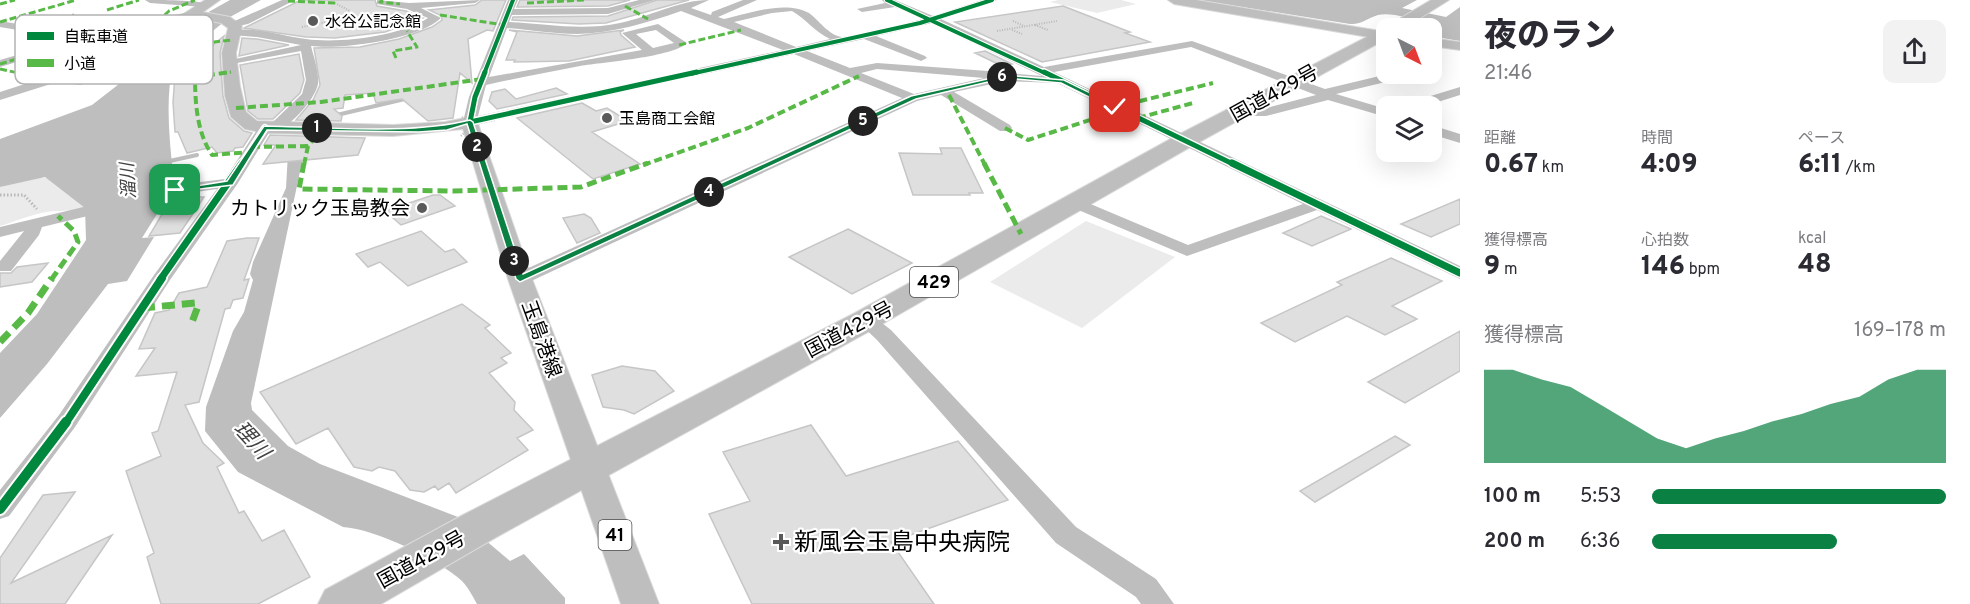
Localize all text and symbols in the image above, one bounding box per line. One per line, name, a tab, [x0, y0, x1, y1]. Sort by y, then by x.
place label: 水谷公記念館	[325, 13, 421, 33]
marker: 水谷公記念館	[306, 14, 320, 28]
legend	[15, 15, 213, 84]
text: 夜のラン	[1484, 17, 1616, 59]
north arrow	[1376, 18, 1442, 84]
map controls	[1376, 18, 1442, 162]
button: share	[1883, 20, 1946, 83]
text: 自転車道	[64, 28, 128, 48]
text: 小道	[64, 55, 96, 75]
street label: 国道429号	[1226, 60, 1324, 130]
text: 21:46	[1484, 61, 1533, 87]
pin: 6	[987, 62, 1017, 92]
text: 6	[997, 67, 1007, 87]
pin	[1089, 81, 1140, 132]
icon: check	[1098, 90, 1131, 123]
button: layers	[1376, 96, 1442, 162]
pin: 5	[848, 106, 878, 136]
place label: 玉島商工会館	[619, 110, 715, 130]
marker: 玉島商工会館	[600, 111, 614, 125]
text: 5	[858, 111, 868, 131]
pin: 1	[302, 113, 332, 143]
text: 1	[314, 118, 320, 138]
text: 距離	[1484, 129, 1516, 149]
text: 時間	[1641, 129, 1673, 149]
text: ペース	[1798, 129, 1845, 149]
pin: 2	[462, 132, 492, 162]
text: 2	[472, 137, 482, 157]
text: 0.67	[1484, 149, 1538, 182]
text: 4:09	[1641, 149, 1698, 182]
text: 6:11	[1798, 149, 1842, 182]
text: km	[1538, 158, 1564, 178]
text: /km	[1842, 158, 1875, 178]
water label: 溜川	[117, 160, 142, 200]
pin	[149, 164, 200, 215]
icon: arrive	[158, 173, 191, 206]
pin: 4	[694, 177, 724, 207]
text: 4	[704, 182, 714, 202]
place label: カトリック玉島教会	[230, 197, 410, 223]
marker: カトリック玉島教会	[415, 201, 429, 215]
text: kcal	[1798, 229, 1826, 249]
text: 獲得標高	[1484, 231, 1548, 251]
text: 心拍数	[1641, 231, 1689, 251]
pin: 3	[499, 246, 529, 276]
text: 48	[1798, 249, 1831, 282]
text: 3	[509, 251, 519, 271]
text: 9	[1484, 251, 1500, 284]
text: 146	[1641, 251, 1685, 284]
text: m	[1500, 260, 1517, 280]
text: bpm	[1685, 260, 1720, 280]
road number: 429	[910, 267, 958, 297]
street label: 国道429号	[801, 297, 899, 365]
street label: 玉島港線	[514, 298, 566, 382]
text: 169–178 m	[1854, 318, 1946, 344]
text: 獲得標高	[1484, 323, 1564, 349]
water label: 理川	[227, 416, 276, 467]
text: 100 m	[1484, 484, 1541, 510]
text: 5:53	[1580, 484, 1621, 510]
road number: 41	[598, 520, 632, 550]
street label: 国道429号	[373, 526, 471, 596]
place label: 新風会玉島中央病院	[794, 529, 1010, 559]
text: 200 m	[1484, 529, 1545, 555]
text: 6:36	[1580, 529, 1620, 555]
marker: 新風会玉島中央病院	[772, 533, 790, 551]

